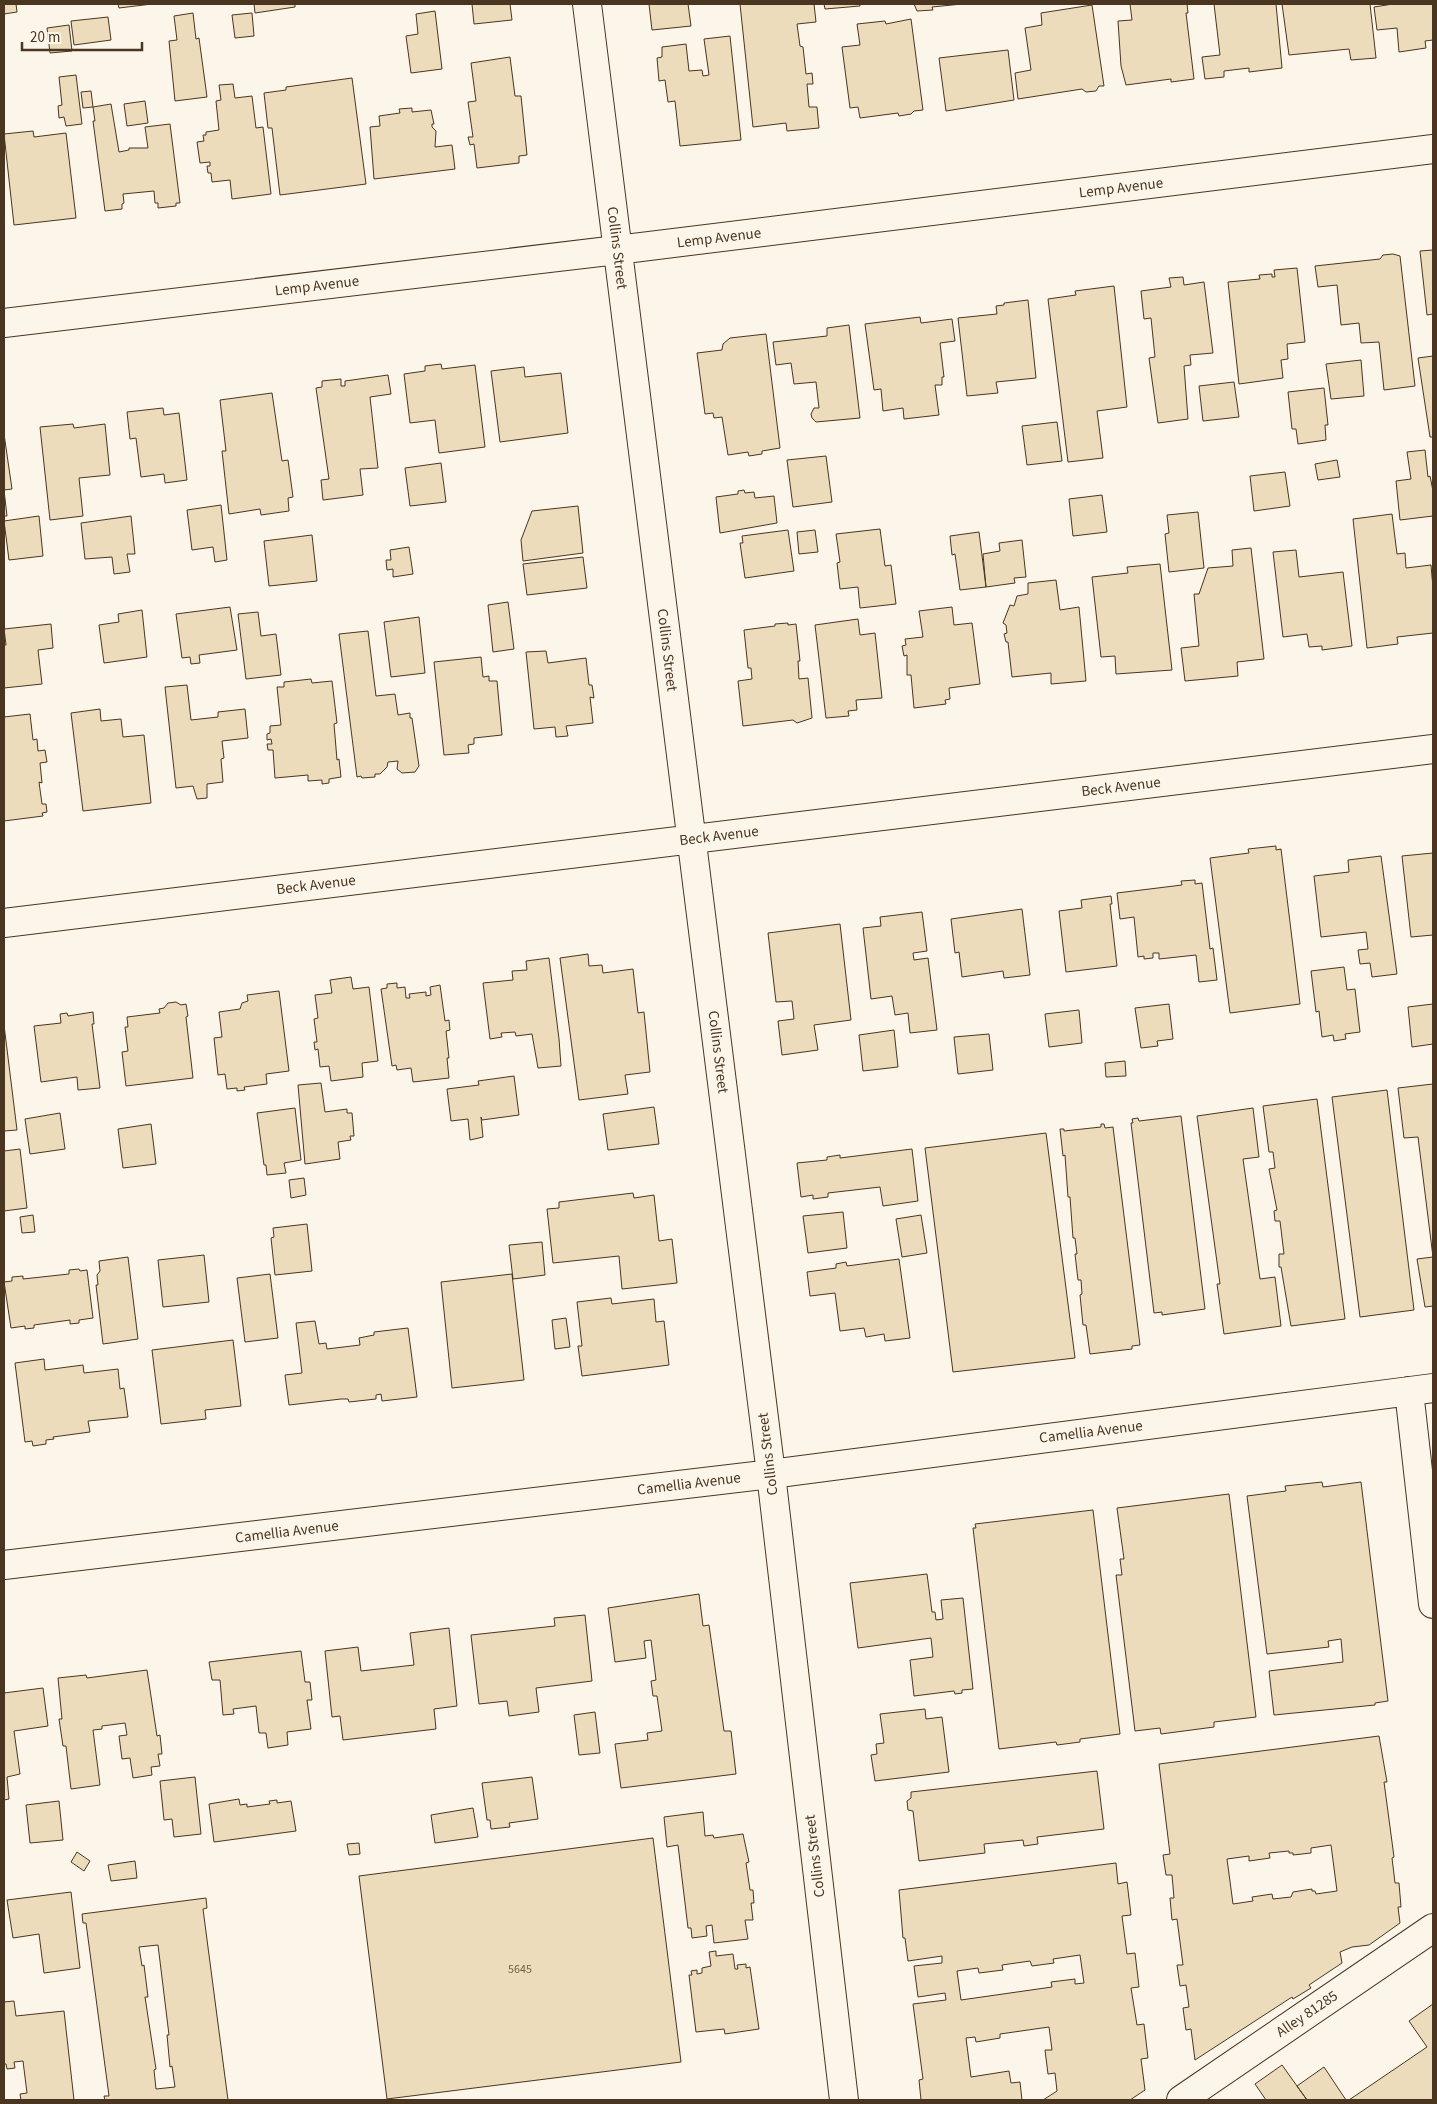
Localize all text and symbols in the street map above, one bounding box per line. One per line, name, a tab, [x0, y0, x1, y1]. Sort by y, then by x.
scale bar	[22, 20, 142, 52]
text: 20 m	[30, 27, 60, 48]
street label: Lemp Avenue	[1078, 172, 1164, 204]
street label: Collins Street	[602, 205, 632, 291]
street label: Lemp Avenue	[676, 222, 762, 254]
street label: Lemp Avenue	[274, 270, 360, 302]
street label: Collins Street	[652, 607, 682, 693]
street label: Beck Avenue	[1080, 772, 1162, 802]
street label: Beck Avenue	[678, 821, 760, 851]
street label: Beck Avenue	[275, 870, 357, 900]
street label: Collins Street	[703, 1009, 733, 1095]
street label: Collins Street	[753, 1411, 783, 1497]
street label: Camellia Avenue	[1038, 1415, 1144, 1449]
street label: Camellia Avenue	[636, 1467, 742, 1501]
street label: Camellia Avenue	[234, 1515, 340, 1549]
street label: Collins Street	[800, 1813, 830, 1899]
house number: 5645	[508, 1961, 532, 1978]
street label: Alley 81285	[1272, 1986, 1342, 2042]

